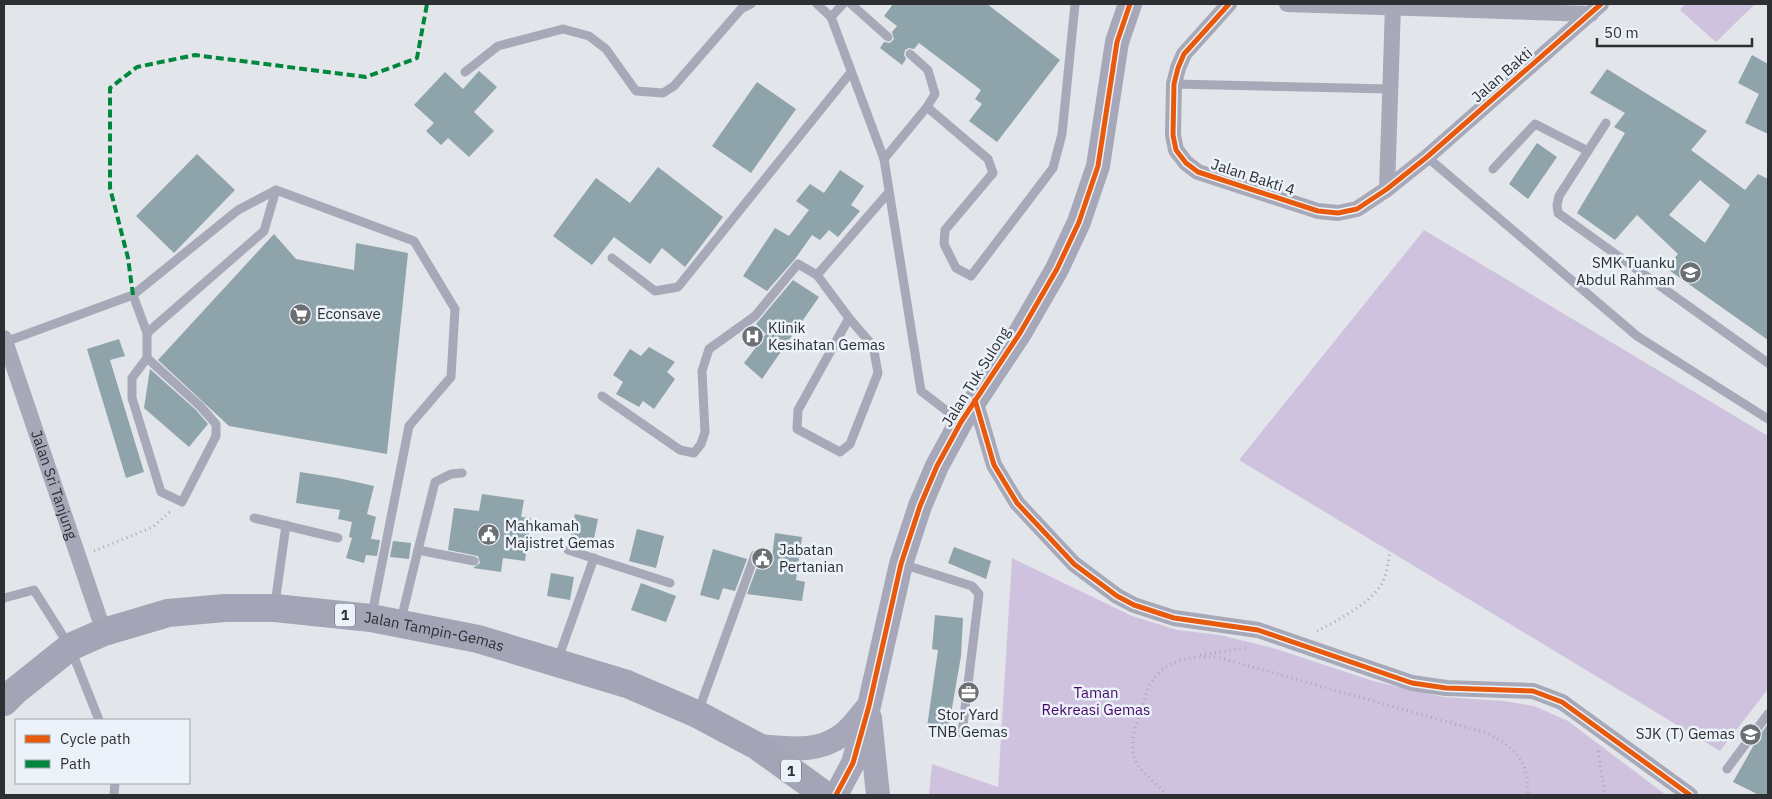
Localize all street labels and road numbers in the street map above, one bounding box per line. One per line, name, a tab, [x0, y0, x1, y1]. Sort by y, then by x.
street label: Jalan Bakti	[1467, 43, 1536, 106]
street label: Jalan Bakti 4	[1209, 154, 1297, 199]
street label: Jalan Tuk Sulong	[937, 323, 1014, 430]
street label: Jalan Sri Tanjung	[27, 427, 82, 542]
road number: 1	[335, 604, 355, 626]
street label: Jalan Tampin-Gemas	[363, 607, 506, 655]
road number: 1	[781, 759, 801, 782]

